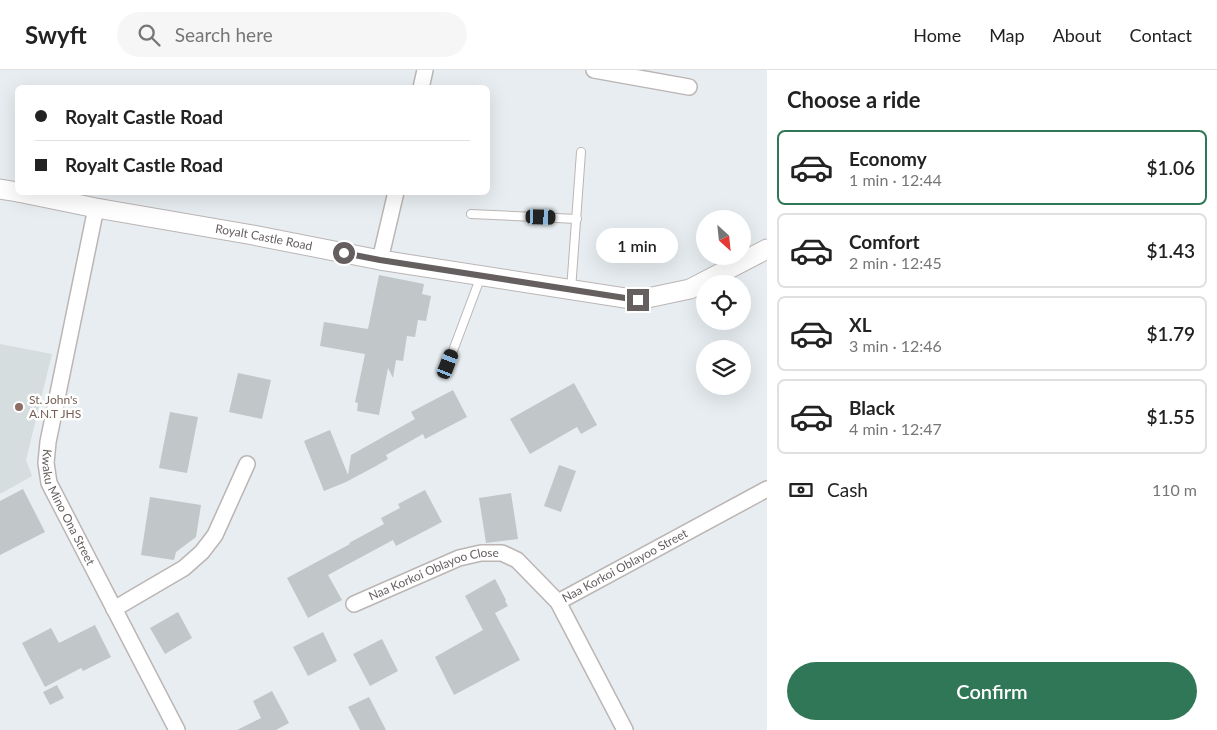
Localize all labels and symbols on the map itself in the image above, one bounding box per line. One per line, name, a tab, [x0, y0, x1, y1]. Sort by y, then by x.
car	[525, 209, 556, 225]
north arrow	[696, 210, 751, 265]
street label: Royalt Castle Road	[214, 221, 314, 254]
callout: 1 min	[597, 228, 679, 262]
route start	[333, 242, 355, 264]
route end	[627, 289, 649, 311]
car	[435, 347, 460, 381]
place label: St. John's A.N.T JHS	[29, 392, 81, 421]
marker: St. John's A.N.T JHS	[13, 401, 25, 413]
street label: Kwaku Mino Ona Street	[39, 448, 99, 568]
street label: Naa Korkoi Oblayoo Street	[559, 525, 691, 605]
street label: Naa Korkoi Oblayoo Close	[366, 545, 499, 604]

